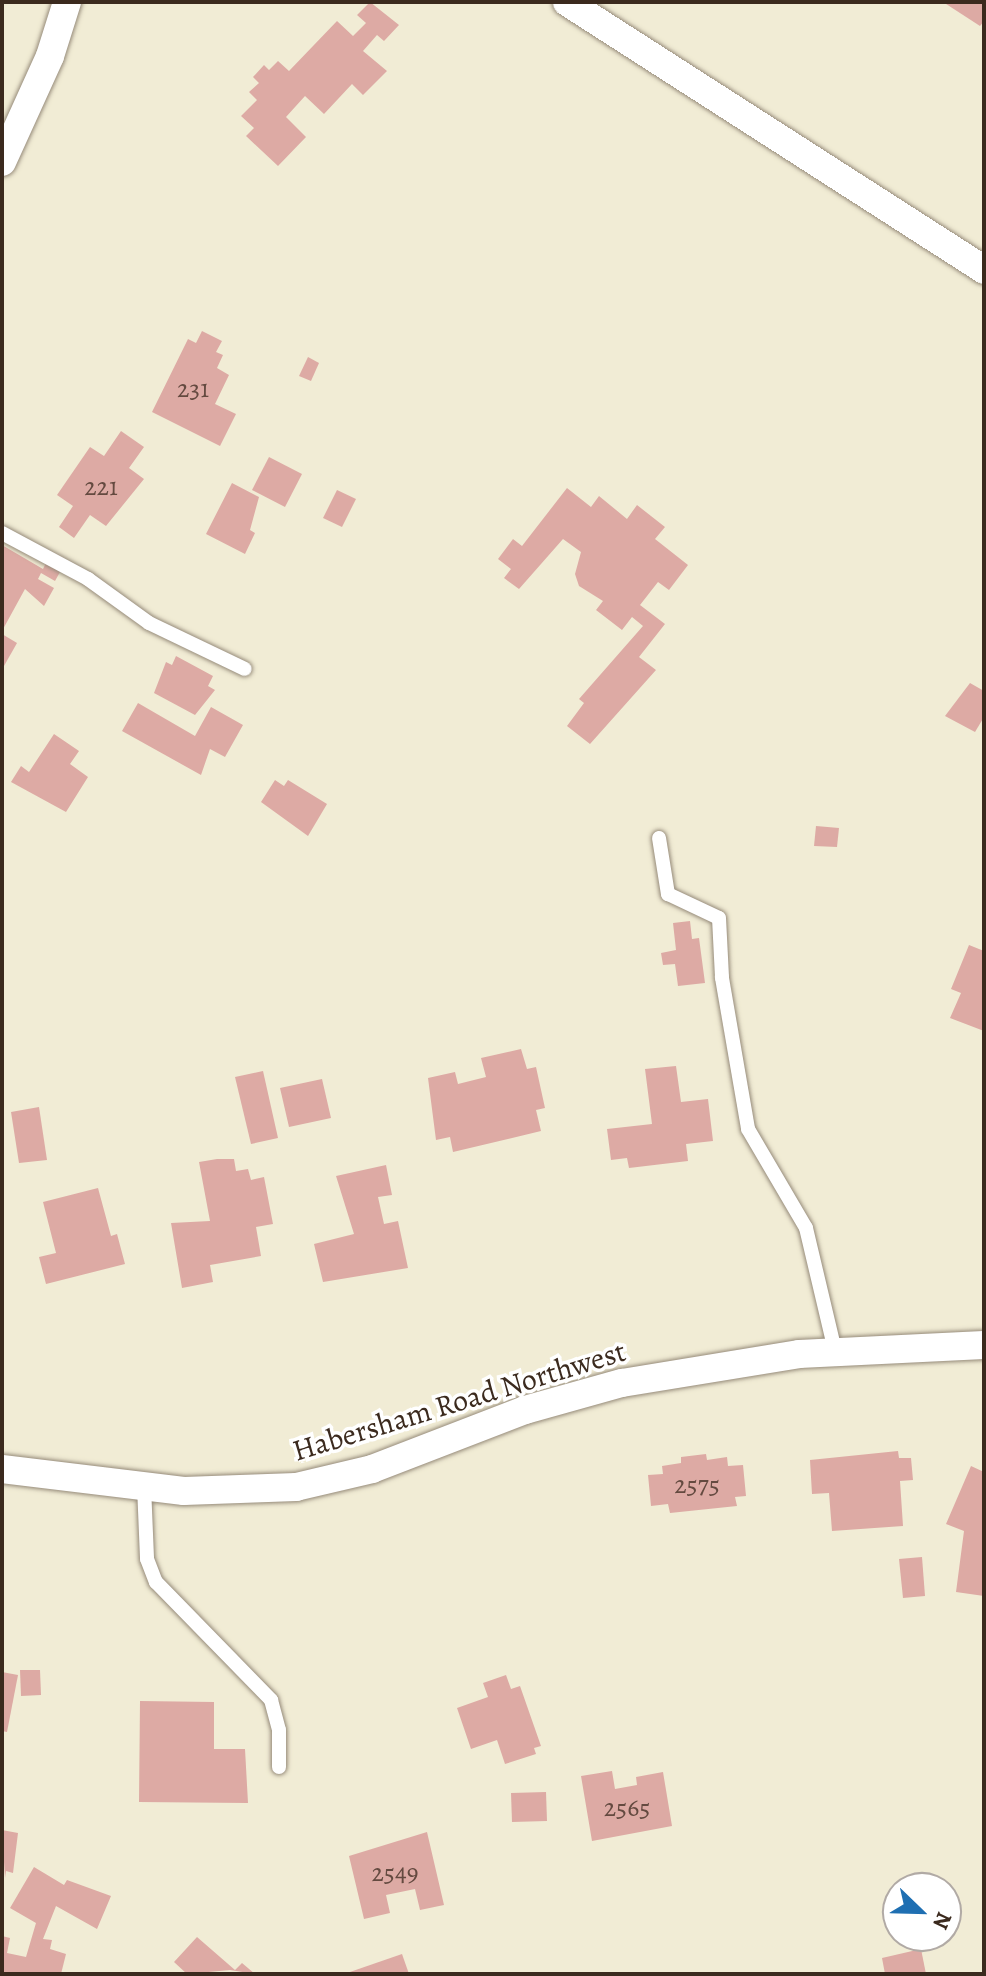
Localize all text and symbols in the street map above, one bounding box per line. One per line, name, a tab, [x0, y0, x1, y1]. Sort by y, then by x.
house number: 231	[177, 373, 209, 405]
house number: 221	[84, 471, 118, 503]
street label: Habersham Road Northwest	[288, 1333, 630, 1469]
house number: 2575	[674, 1469, 720, 1501]
house number: 2565	[604, 1792, 650, 1824]
house number: 2549	[371, 1857, 419, 1889]
north arrow	[882, 1872, 962, 1952]
text: N	[925, 1907, 959, 1934]

